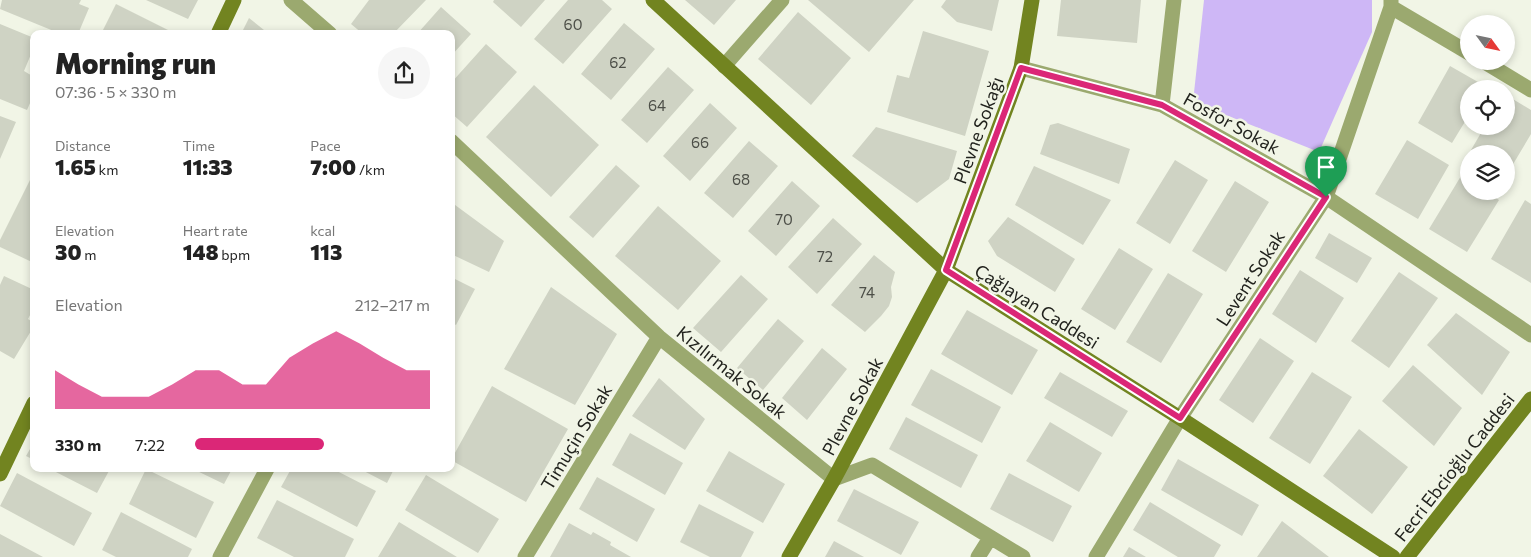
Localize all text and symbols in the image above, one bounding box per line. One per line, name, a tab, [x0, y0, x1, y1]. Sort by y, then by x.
house number: 60	[564, 15, 582, 33]
north arrow	[1460, 15, 1515, 70]
map controls	[1460, 15, 1515, 200]
text: Morning run	[55, 46, 216, 80]
button: share	[378, 47, 430, 99]
house number: 62	[609, 53, 627, 71]
street label: Plevne Sokağı	[948, 73, 1008, 187]
button: locate	[1460, 80, 1515, 135]
text: 07:36 · 5 × 330 m	[55, 82, 176, 101]
street label: Fosfor Sokak	[1180, 87, 1284, 159]
house number: 64	[648, 96, 666, 114]
house number: 66	[691, 133, 709, 151]
text: Distance	[55, 137, 111, 154]
text: Time	[183, 137, 215, 154]
text: Pace	[310, 137, 341, 154]
button: layers	[1460, 145, 1515, 200]
pin	[1305, 146, 1347, 197]
icon: arrive	[1312, 153, 1340, 181]
text: 1.65	[55, 154, 96, 179]
text: 11:33	[183, 154, 233, 179]
text: 7:00	[310, 154, 356, 179]
text: km	[96, 161, 118, 178]
text: /km	[356, 161, 385, 178]
house number: 68	[732, 170, 750, 188]
house number: 70	[775, 210, 793, 228]
text: Elevation	[55, 222, 114, 239]
text: Heart rate	[183, 222, 248, 239]
text: kcal	[310, 222, 335, 239]
street label: Levent Sokak	[1211, 226, 1289, 330]
text: 30	[55, 239, 81, 264]
text: 148	[183, 239, 219, 264]
text: 113	[310, 239, 342, 264]
text: m	[81, 246, 96, 263]
text: bpm	[219, 246, 250, 263]
house number: 72	[817, 247, 833, 265]
street label: Çağlayan Caddesi	[971, 259, 1103, 353]
house number: 74	[859, 283, 875, 301]
text: Elevation	[55, 295, 123, 314]
text: 212–217 m	[355, 295, 430, 314]
street label: Kızılırmak Sokak	[673, 321, 792, 423]
street label: Plevne Sokak	[817, 353, 887, 459]
street label: Timuçin Sokak	[536, 380, 616, 494]
street label: Fecri Ebcioğlu Caddesi	[1389, 389, 1519, 545]
text: 330 m	[55, 435, 101, 454]
text: 7:22	[135, 435, 165, 454]

